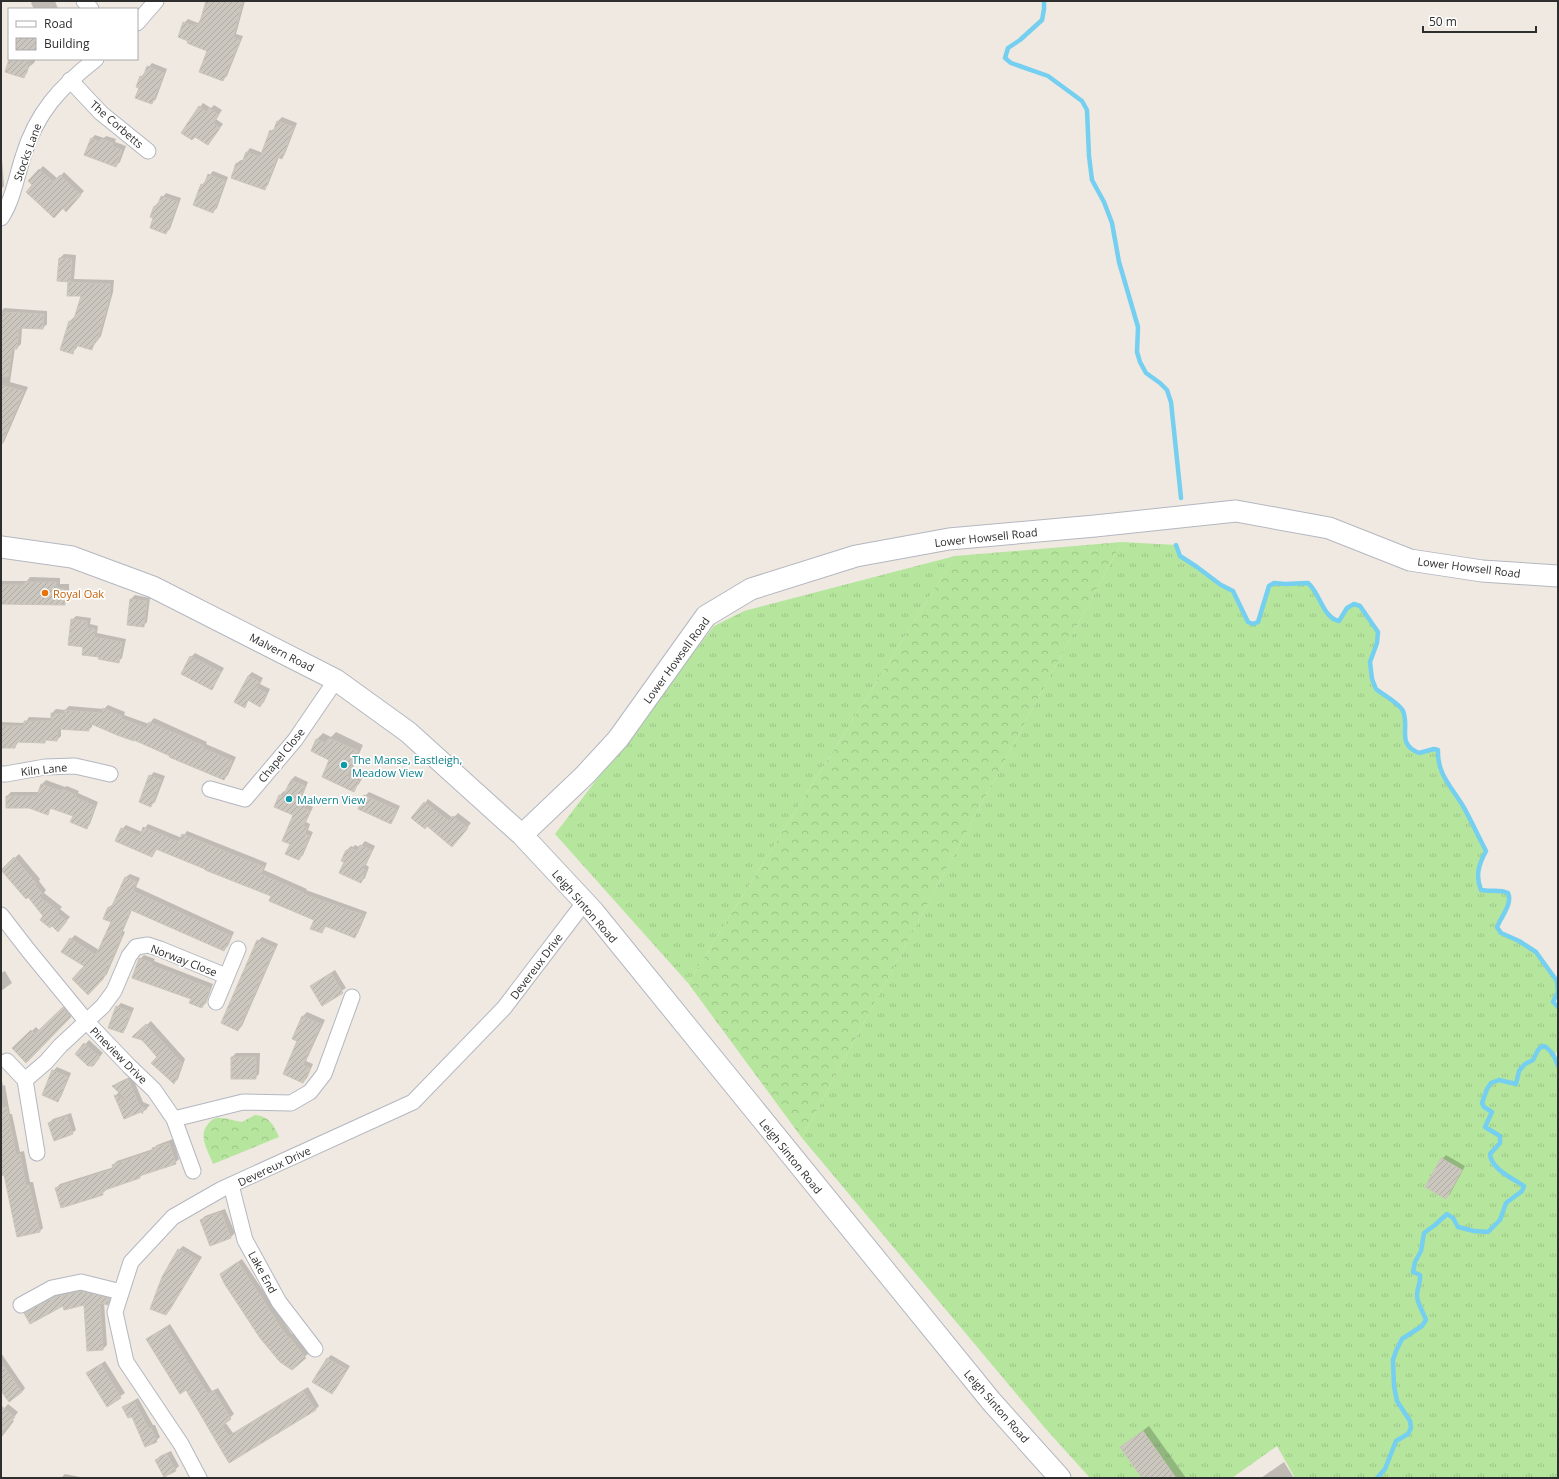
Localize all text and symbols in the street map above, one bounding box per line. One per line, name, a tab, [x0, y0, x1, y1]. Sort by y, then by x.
legend	[8, 8, 138, 60]
scale bar	[1423, 8, 1536, 34]
text: 50 m	[1429, 13, 1457, 30]
text: Road	[44, 15, 73, 32]
text: Building	[44, 35, 90, 52]
street label: The Corbetts	[87, 97, 147, 151]
street label: Stocks Lane	[10, 121, 44, 183]
street label: Lower Howsell Road	[934, 524, 1038, 550]
street label: Lower Howsell Road	[1417, 553, 1521, 581]
place label: Royal Oak	[53, 586, 104, 601]
marker: Royal Oak	[40, 588, 50, 598]
street label: Lower Howsell Road	[639, 614, 713, 706]
street label: Malvern Road	[247, 629, 317, 675]
street label: Chapel Close	[254, 725, 308, 785]
place label: The Manse, Eastleigh, Meadow View	[352, 752, 463, 780]
street label: Kiln Lane	[20, 759, 68, 779]
marker: The Manse, Eastleigh, Meadow View	[339, 760, 349, 770]
place label: Malvern View	[297, 792, 366, 807]
marker: Malvern View	[284, 794, 294, 804]
street label: Leigh Sinton Road	[549, 866, 621, 946]
street label: Devereux Drive	[506, 930, 566, 1002]
street label: Norway Close	[149, 940, 219, 980]
street label: Pineview Drive	[87, 1023, 151, 1087]
street label: Leigh Sinton Road	[756, 1115, 826, 1197]
street label: Devereux Drive	[235, 1143, 313, 1189]
street label: Lake End	[245, 1248, 281, 1296]
street label: Leigh Sinton Road	[961, 1366, 1033, 1446]

